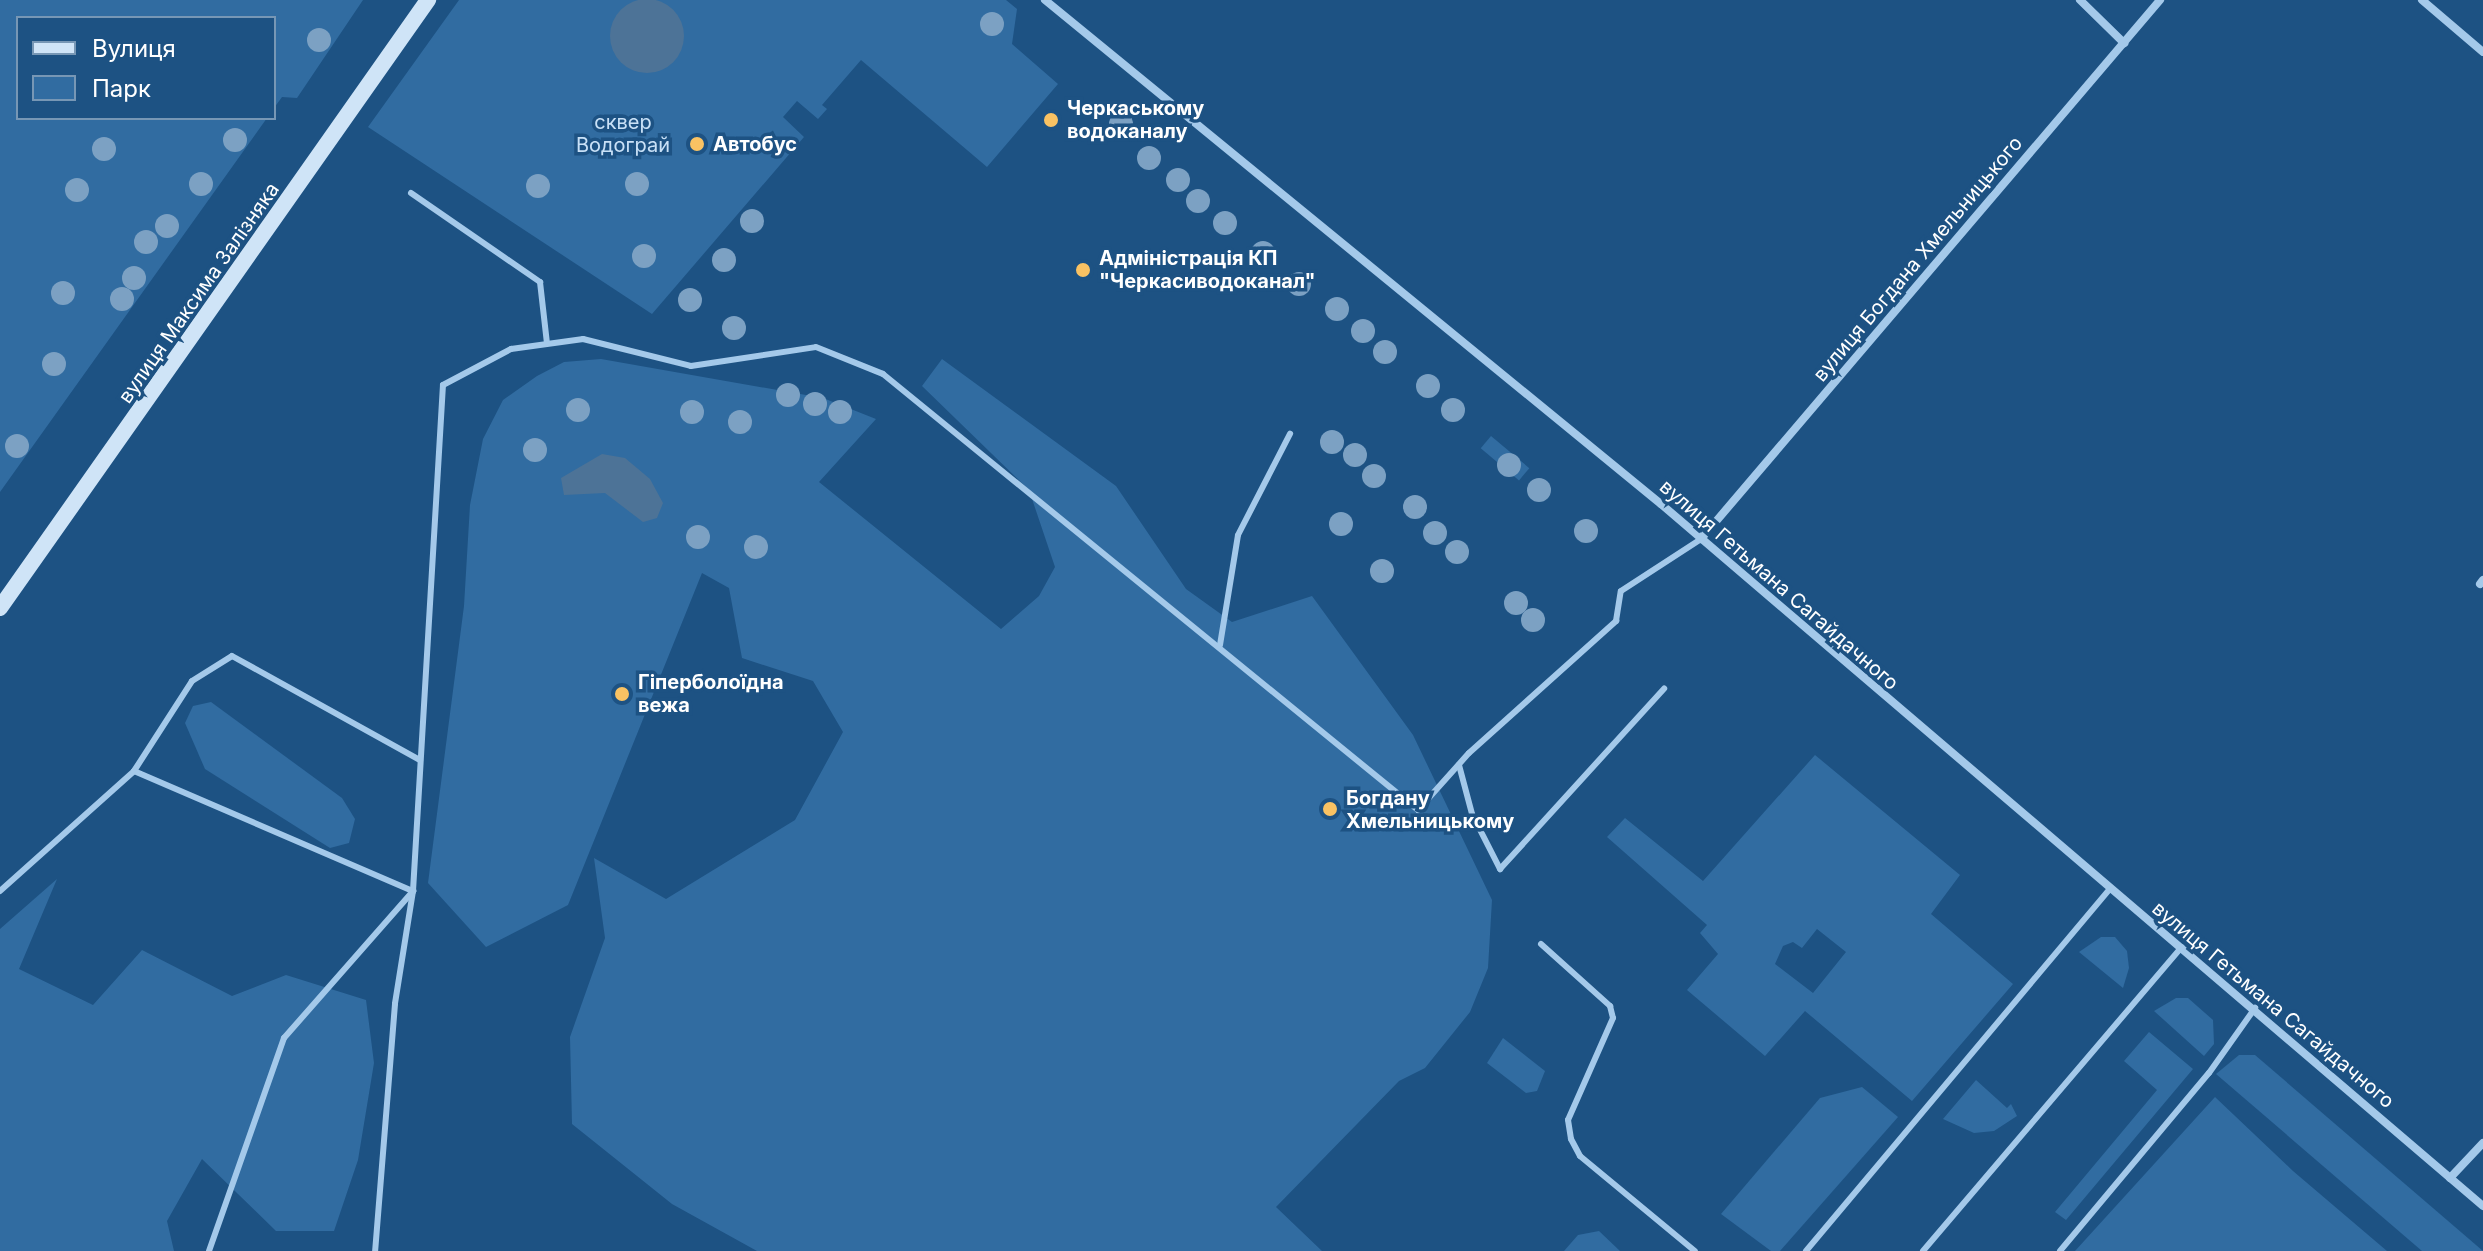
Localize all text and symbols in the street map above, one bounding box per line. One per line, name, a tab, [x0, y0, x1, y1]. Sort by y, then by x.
legend	[16, 16, 276, 120]
text: Вулиця	[92, 34, 176, 63]
text: Парк	[92, 74, 151, 103]
place label: Черкаському водоканалу	[1067, 96, 1204, 143]
park label: сквер Водограй	[576, 111, 670, 158]
marker: Черкаському водоканалу	[1042, 111, 1060, 129]
place label: Автобус	[713, 132, 797, 156]
street label: вулиця Богдана Хмельницького	[1808, 132, 2028, 386]
marker: Автобус	[688, 135, 706, 153]
street label: вулиця Максима Залізняка	[114, 178, 284, 408]
place label: Адміністрація КП "Черкасиводоканал"	[1099, 246, 1316, 293]
marker: Адміністрація КП "Черкасиводоканал"	[1074, 261, 1092, 279]
street label: вулиця Гетьмана Сагайдачного	[1655, 475, 1903, 695]
place label: Гіперболоїдна вежа	[638, 670, 784, 717]
marker: Гіперболоїдна вежа	[613, 685, 631, 703]
place label: Богдану Хмельницькому	[1346, 786, 1514, 833]
marker: Богдану Хмельницькому	[1321, 800, 1339, 818]
street label: вулиця Гетьмана Сагайдачного	[2147, 897, 2399, 1113]

